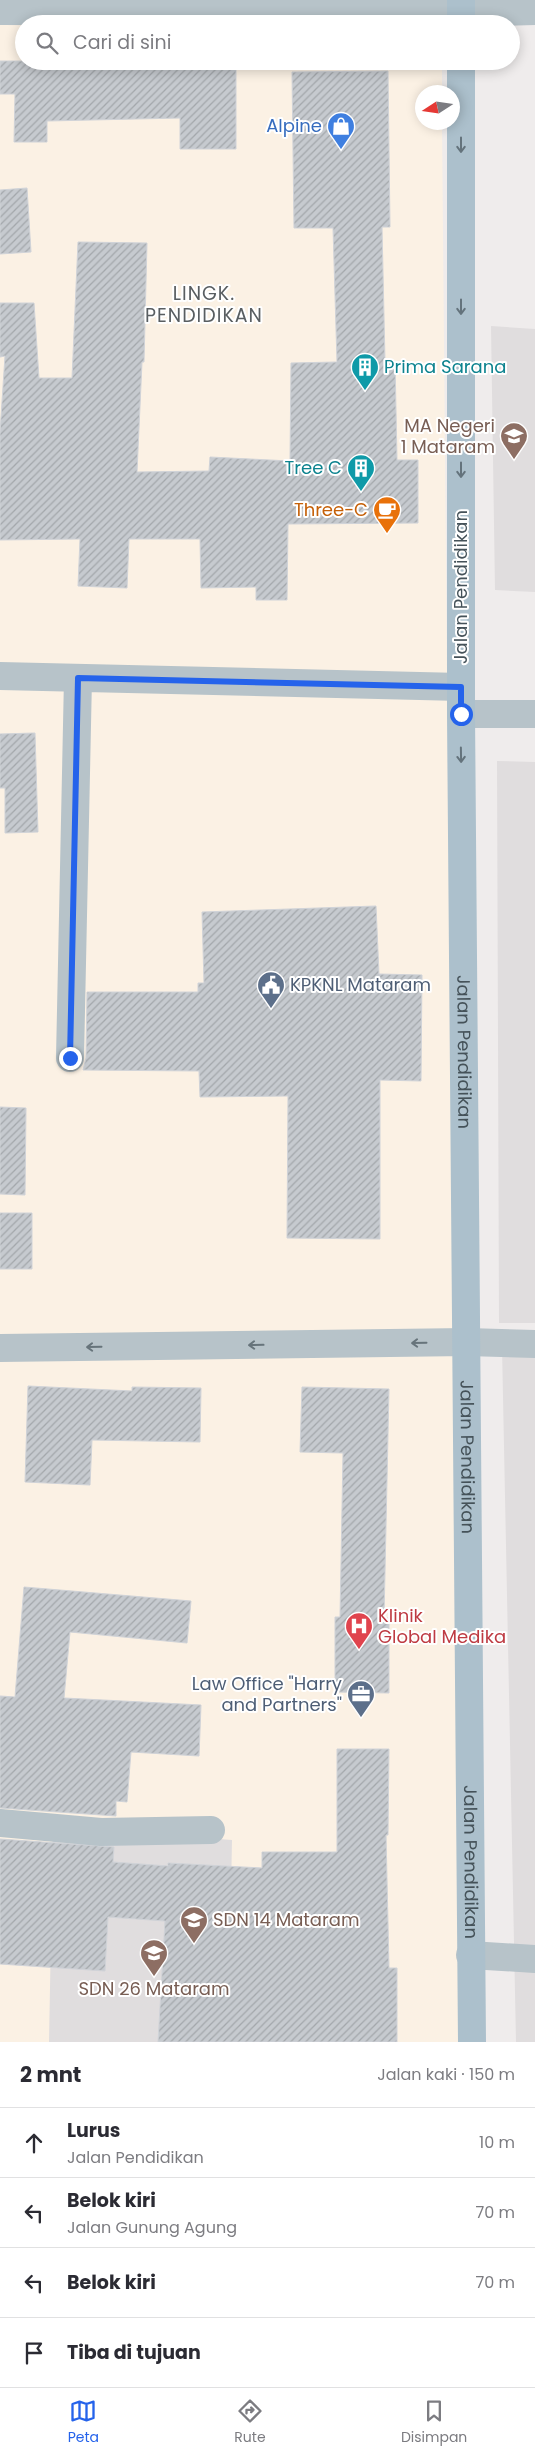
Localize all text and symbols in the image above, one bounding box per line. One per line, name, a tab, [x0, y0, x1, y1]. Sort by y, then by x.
search box	[15, 15, 520, 70]
icon: search	[33, 29, 61, 57]
text: Cari di sini	[73, 29, 171, 56]
north arrow	[415, 85, 460, 130]
shop icon: Alpine	[326, 111, 356, 150]
place label: Alpine	[266, 113, 322, 138]
one-way arrow	[456, 136, 466, 153]
district label: LINGK. PENDIDIKAN	[145, 280, 263, 329]
one-way arrow	[456, 299, 466, 315]
building icon: Prima Sarana	[350, 352, 380, 391]
place label: Prima Sarana	[384, 354, 506, 379]
place label: MA Negeri 1 Mataram	[401, 413, 495, 459]
school or university icon: MA Negeri 1 Mataram	[499, 421, 529, 460]
building icon: Tree C	[346, 453, 376, 492]
place label: Tree C	[285, 455, 342, 480]
one-way arrow	[456, 462, 466, 478]
cafe icon: Three-C	[372, 495, 402, 534]
place label: Three-C	[294, 497, 368, 522]
street label: Jalan Pendidikan	[448, 510, 473, 664]
route start	[450, 703, 473, 726]
one-way arrow	[456, 746, 466, 763]
public building icon: KPKNL Mataram	[256, 970, 286, 1009]
place label: KPKNL Mataram	[290, 972, 431, 997]
street label: Jalan Pendidikan	[451, 975, 477, 1129]
route end	[59, 1047, 82, 1070]
one-way arrow	[411, 1338, 427, 1348]
one-way arrow	[249, 1340, 265, 1350]
one-way arrow	[86, 1342, 102, 1352]
street label: Jalan Pendidikan	[455, 1380, 481, 1534]
place label: Klinik Global Medika	[378, 1603, 506, 1649]
hospital icon: Klinik Global Medika	[344, 1611, 374, 1650]
place label: Law Office "Harry and Partners"	[192, 1671, 342, 1717]
office icon: Law Office "Harry and Partners"	[346, 1679, 376, 1718]
street label: Jalan Pendidikan	[458, 1785, 484, 1939]
school or university icon: SDN 14 Mataram	[179, 1905, 209, 1944]
place label: SDN 14 Mataram	[213, 1907, 359, 1932]
school or university icon: SDN 26 Mataram	[139, 1938, 169, 1977]
place label: SDN 26 Mataram	[78, 1976, 230, 2001]
text: 2 mnt	[20, 2060, 81, 2089]
text: Jalan kaki · 150 m	[377, 2063, 515, 2086]
text: Lurus	[67, 2117, 120, 2144]
icon: ahead	[20, 2129, 48, 2157]
text: 10 m	[479, 2131, 515, 2154]
text: Jalan Pendidikan	[67, 2146, 204, 2169]
text: Belok kiri	[67, 2187, 156, 2214]
icon: left	[20, 2199, 48, 2227]
text: 70 m	[475, 2201, 515, 2224]
text: Jalan Gunung Agung	[67, 2216, 237, 2239]
icon: left	[20, 2269, 48, 2297]
text: Belok kiri	[67, 2269, 156, 2296]
text: 70 m	[475, 2271, 515, 2294]
icon: arrive	[20, 2339, 48, 2367]
text: Tiba di tujuan	[67, 2339, 201, 2366]
tab: Peta	[68, 2397, 99, 2448]
tab: Rute	[234, 2397, 266, 2448]
tab: Disimpan	[401, 2397, 467, 2448]

